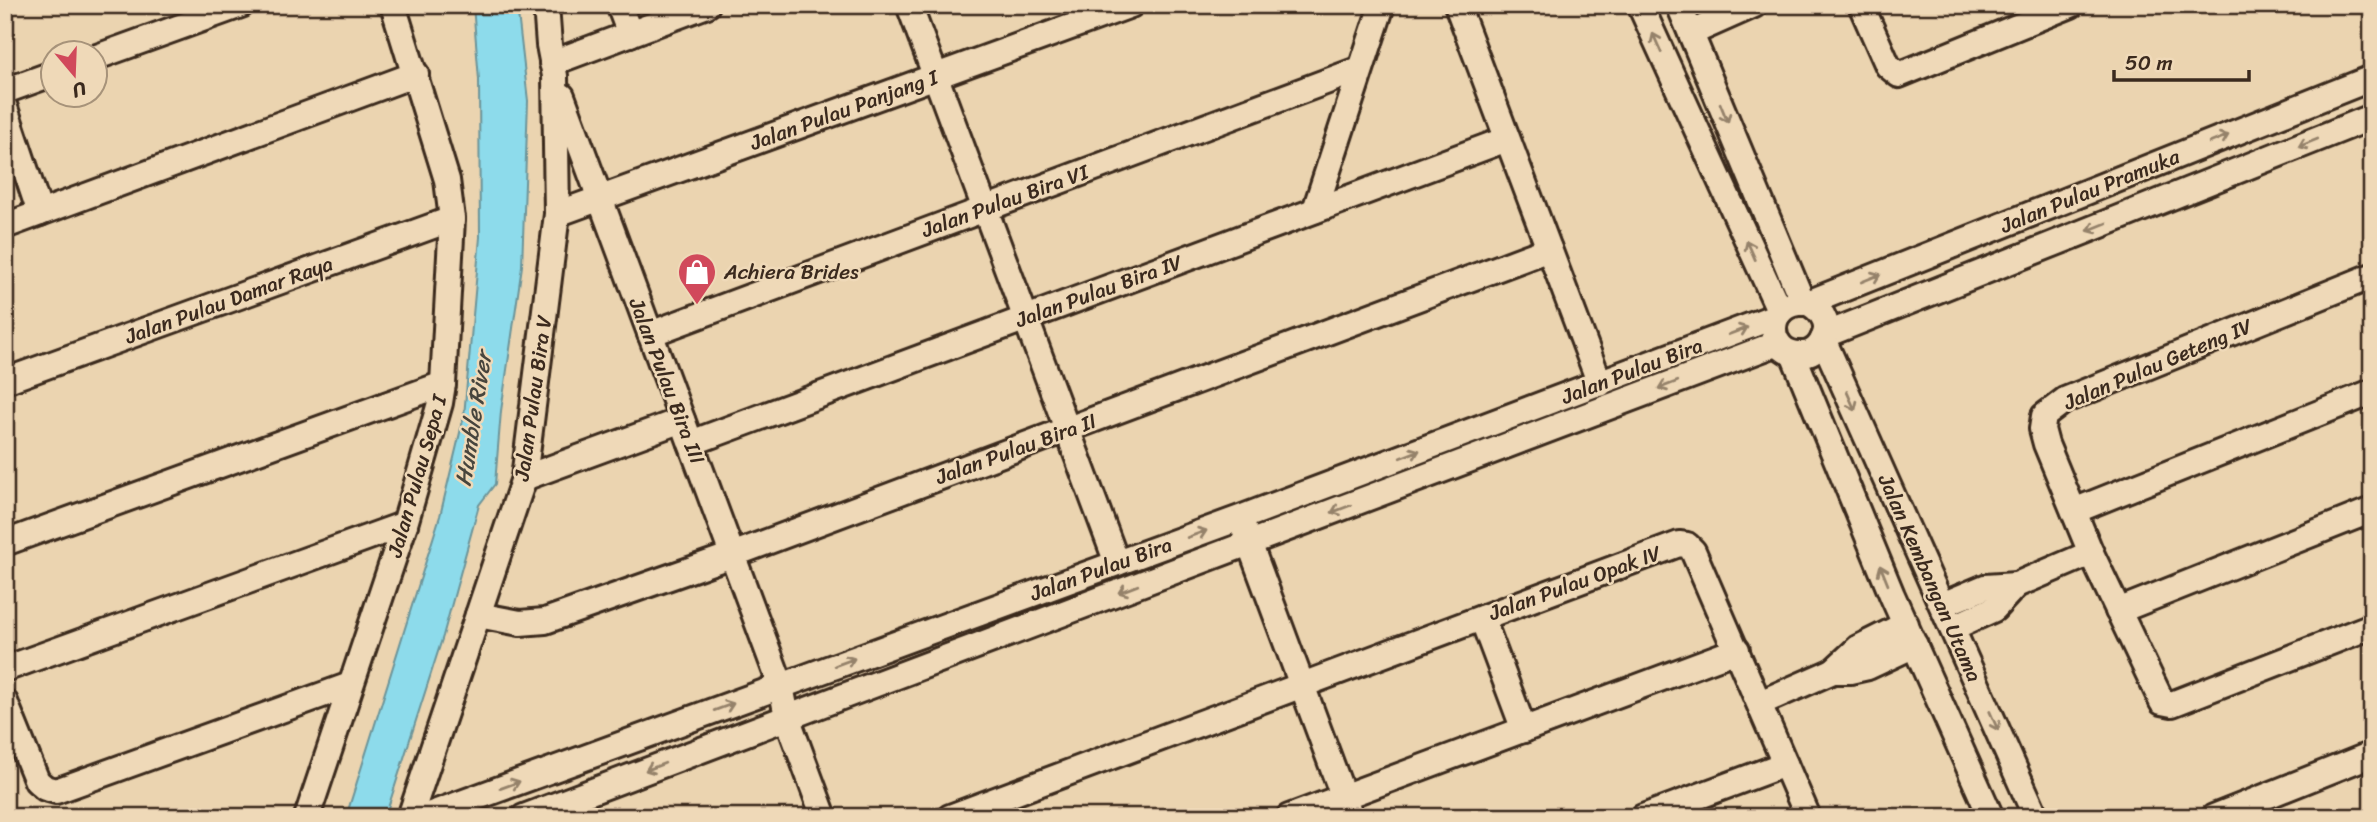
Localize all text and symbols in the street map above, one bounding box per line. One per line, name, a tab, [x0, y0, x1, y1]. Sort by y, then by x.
one-way arrow	[1650, 33, 1663, 54]
north arrow	[38, 38, 108, 108]
scale bar	[2114, 38, 2249, 82]
text: 50 m	[2125, 44, 2173, 82]
street label: Jalan Pulau Panjang I	[744, 58, 945, 162]
text: U	[67, 72, 91, 108]
one-way arrow	[1719, 102, 1732, 124]
one-way arrow	[2208, 132, 2230, 145]
street label: Jalan Pulau Pramuka	[1994, 137, 2186, 245]
one-way arrow	[2298, 137, 2320, 150]
street label: Jalan Pulau Bira VI	[915, 153, 1095, 249]
one-way arrow	[2087, 221, 2108, 234]
one-way arrow	[1744, 240, 1757, 261]
street label: Jalan Pulau Bira IV	[1009, 243, 1188, 339]
street label: Jalan Pulau Damar Raya	[119, 245, 339, 356]
shop icon: Achiera Brides	[676, 251, 718, 306]
place label: Achiera Brides	[723, 253, 859, 291]
one-way arrow	[1860, 270, 1882, 283]
street label: Jalan Pulau Bira III	[617, 291, 716, 470]
street label: Jalan Pulau Geteng IV	[2057, 307, 2259, 421]
street label: Jalan Pulau Bira V	[502, 312, 563, 484]
one-way arrow	[1726, 323, 1748, 336]
street label: Jalan Pulau Bira	[1555, 326, 1709, 416]
water label: Humble River	[443, 345, 505, 489]
one-way arrow	[1658, 379, 1680, 392]
street label: Jalan Pulau Sepa I	[375, 389, 459, 563]
one-way arrow	[1845, 390, 1858, 412]
street label: Jalan Pulau Bira II	[929, 402, 1102, 496]
one-way arrow	[1399, 447, 1421, 460]
street label: Jalan Kembangan Utama	[1867, 467, 1993, 689]
one-way arrow	[1331, 503, 1352, 516]
street label: Jalan Pulau Bira	[1024, 526, 1178, 613]
one-way arrow	[1186, 527, 1208, 539]
street label: Jalan Pulau Opak IV	[1482, 534, 1667, 632]
one-way arrow	[1877, 565, 1890, 586]
one-way arrow	[1118, 584, 1140, 596]
one-way arrow	[834, 655, 856, 668]
one-way arrow	[712, 700, 734, 712]
one-way arrow	[1988, 710, 2001, 731]
one-way arrow	[644, 762, 666, 775]
one-way arrow	[499, 778, 521, 790]

